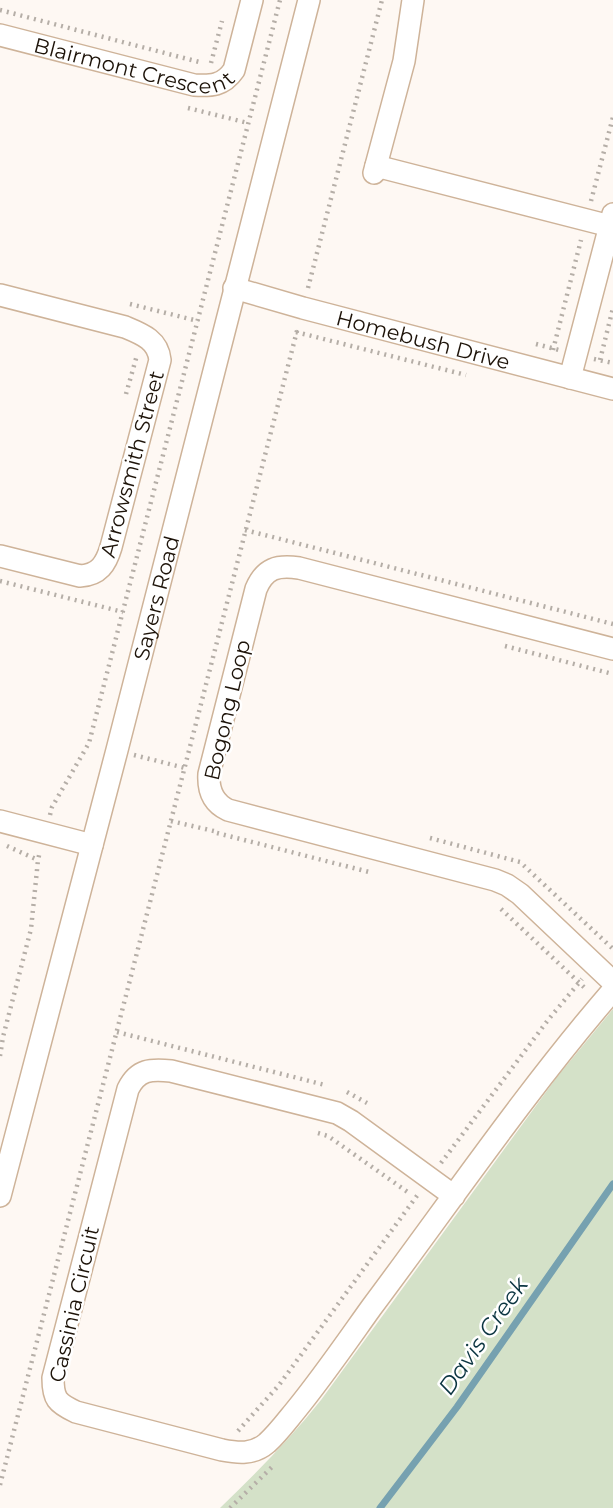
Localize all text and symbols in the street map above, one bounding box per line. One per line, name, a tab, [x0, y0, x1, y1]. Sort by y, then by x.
street label: Blairmont Crescent	[31, 32, 239, 98]
street label: Homebush Drive	[334, 305, 513, 374]
street label: Arrowsmith Street	[95, 368, 169, 560]
street label: Sayers Road	[128, 533, 184, 663]
street label: Bogong Loop	[199, 637, 255, 783]
street label: Cassinia Circuit	[44, 1223, 104, 1385]
water label: Davis Creek	[432, 1271, 535, 1400]

